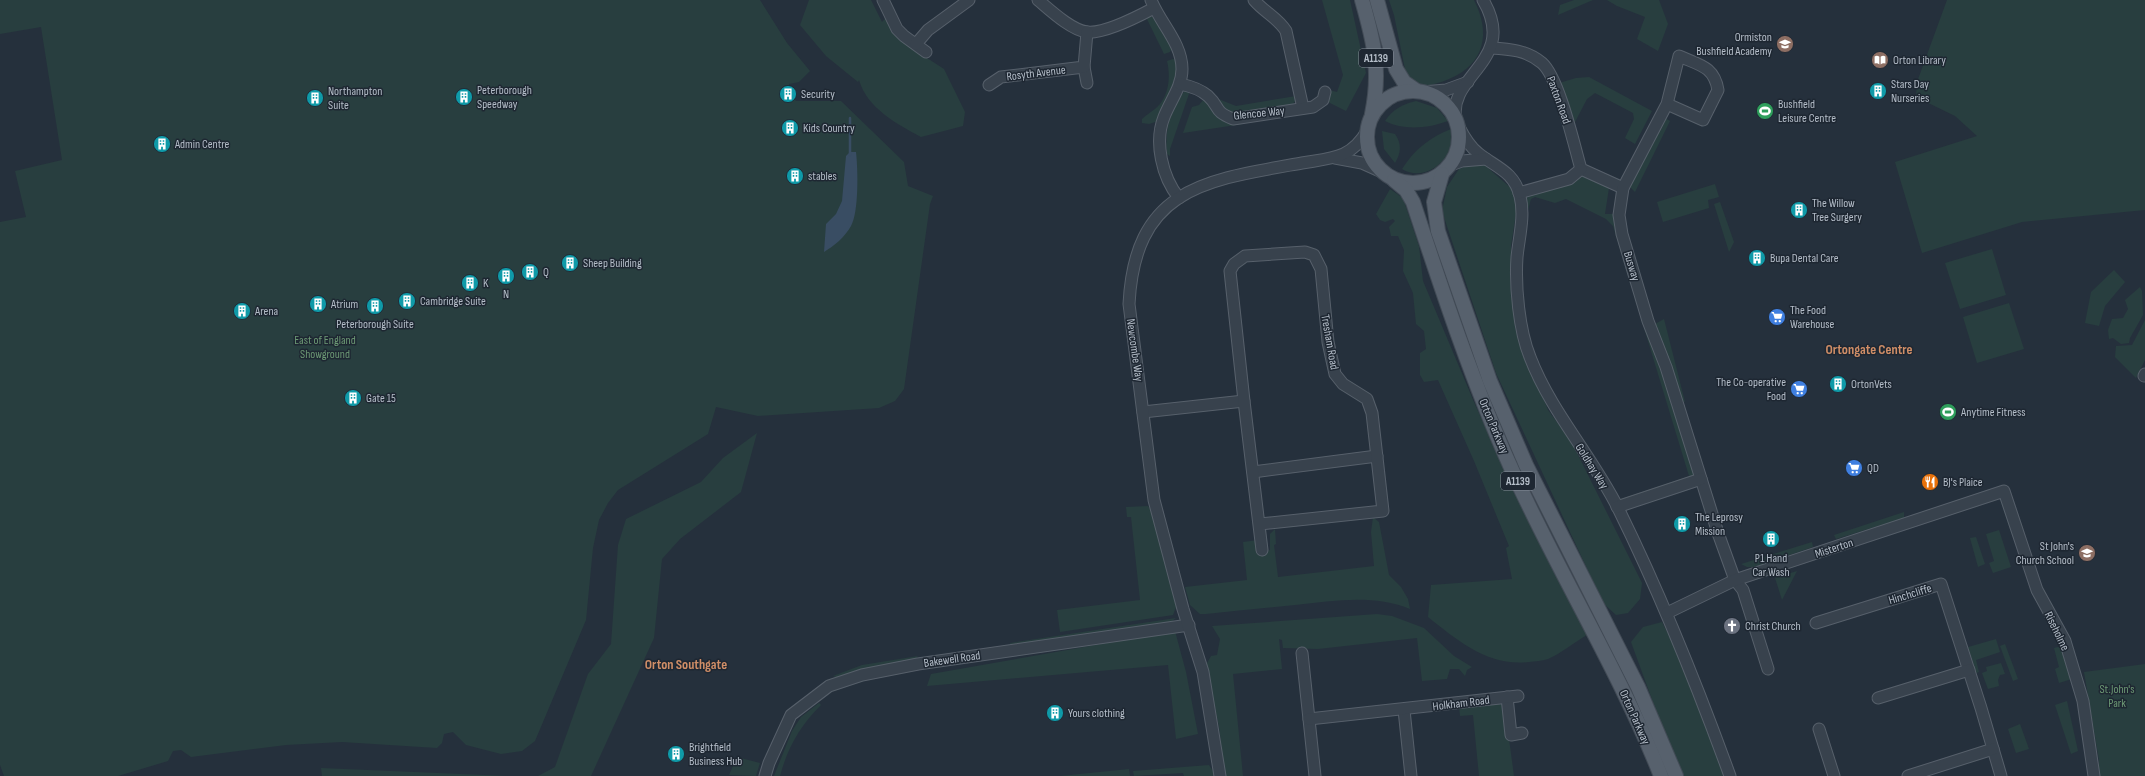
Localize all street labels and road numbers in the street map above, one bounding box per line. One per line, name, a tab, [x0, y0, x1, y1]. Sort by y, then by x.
road number: A1139	[1359, 49, 1393, 67]
street label: Rosyth Avenue	[1006, 62, 1067, 85]
street label: Paxton Road	[1543, 74, 1574, 126]
street label: Glencoe Way	[1233, 103, 1286, 124]
street label: Busway	[1620, 249, 1643, 283]
street label: Tresham Road	[1317, 313, 1342, 371]
street label: Newcombe Way	[1123, 318, 1146, 383]
street label: Orton Parkway	[1475, 396, 1512, 456]
street label: Goldhay Way	[1572, 441, 1612, 492]
road number: A1139	[1501, 472, 1535, 490]
street label: Misterton	[1813, 535, 1855, 562]
street label: Hinchcliffe	[1887, 581, 1934, 608]
street label: Riseholme	[2041, 609, 2073, 653]
street label: Bakewell Road	[923, 648, 981, 671]
street label: Orton Parkway	[1616, 687, 1653, 747]
street label: Holkham Road	[1432, 693, 1490, 714]

